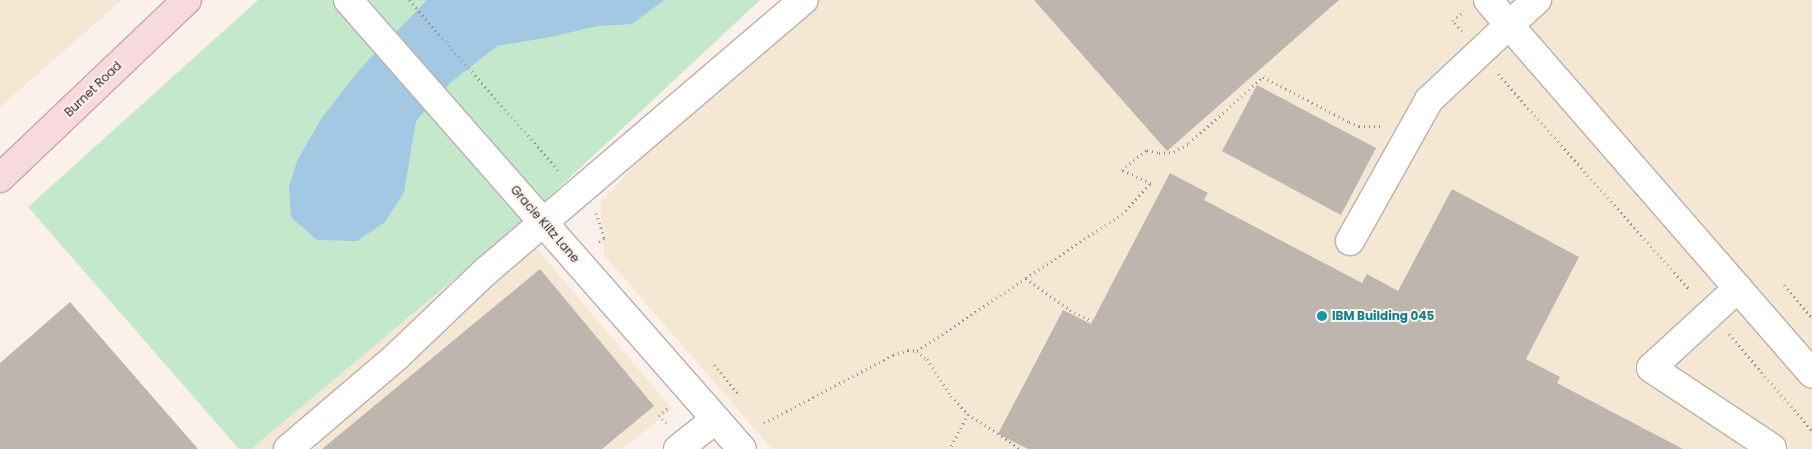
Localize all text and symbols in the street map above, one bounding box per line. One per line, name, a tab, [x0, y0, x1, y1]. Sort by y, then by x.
street label: Burnet Road	[62, 58, 124, 120]
street label: Gracie Kiltz Lane	[508, 183, 582, 265]
place label: IBM Building 045	[1332, 309, 1434, 323]
marker: IBM Building 045	[1316, 310, 1328, 322]

